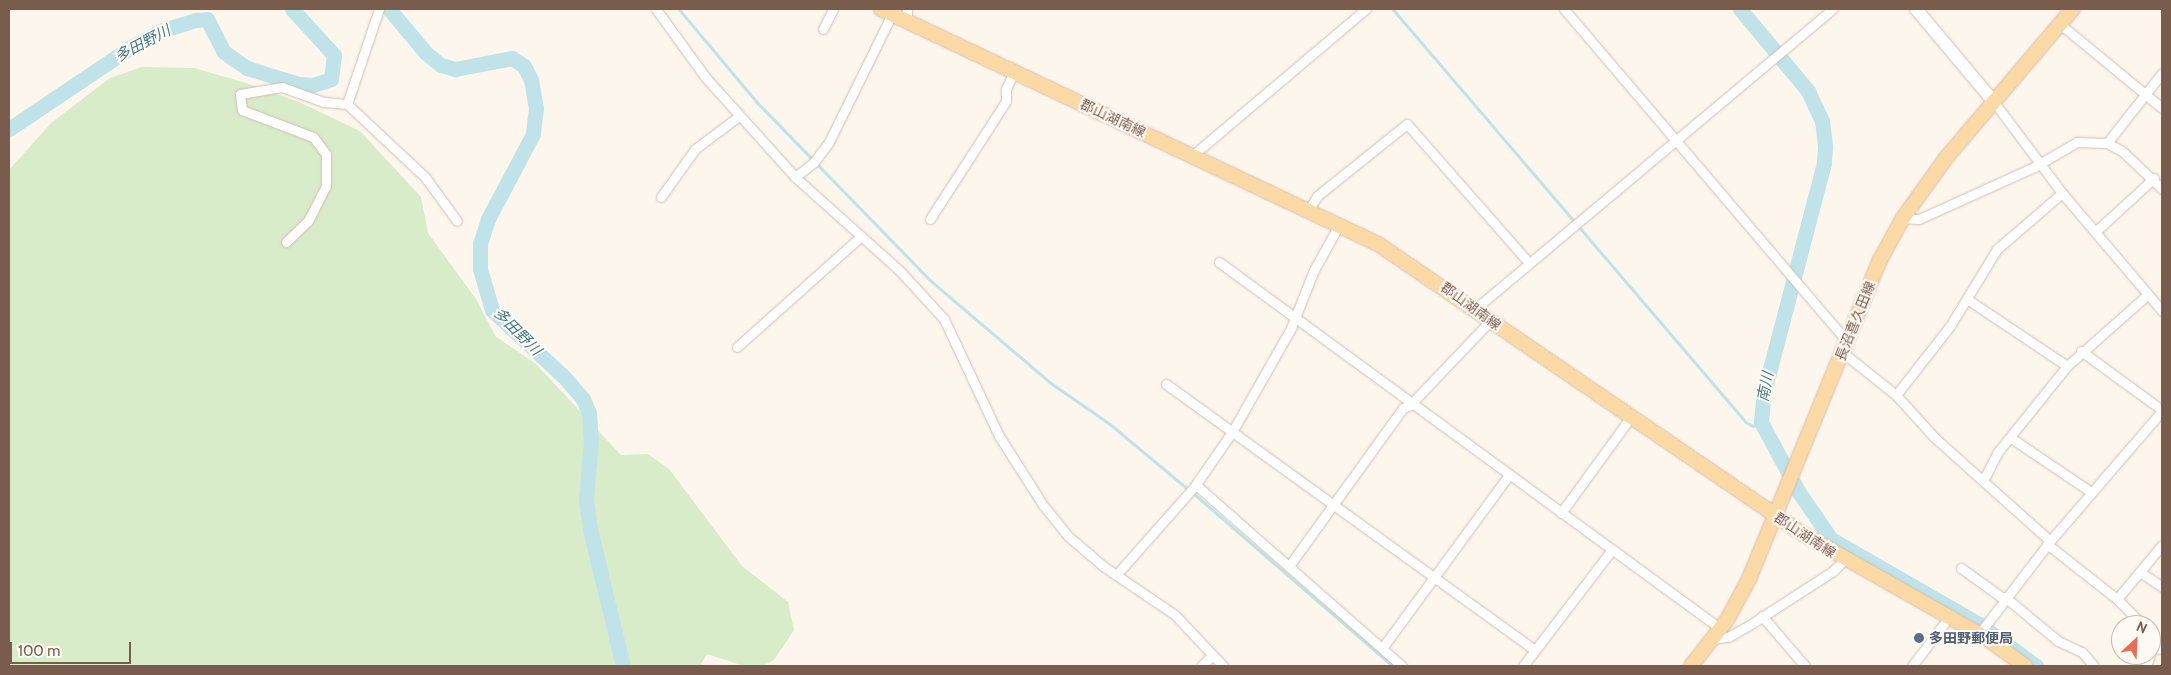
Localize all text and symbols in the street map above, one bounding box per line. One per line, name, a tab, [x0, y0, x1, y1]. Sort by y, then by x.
water label: 多田野川	[112, 22, 174, 66]
street label: 郡山湖南線	[1078, 96, 1148, 140]
street label: 郡山湖南線	[1438, 279, 1504, 333]
street label: 長沼喜久田線	[1831, 279, 1879, 363]
water label: 多田野川	[489, 304, 545, 360]
water label: 南川	[1754, 371, 1778, 403]
street label: 郡山湖南線	[1771, 509, 1839, 561]
north arrow	[2111, 615, 2161, 665]
text: N	[2134, 617, 2150, 638]
place label: 多田野郵便局	[1929, 630, 2013, 646]
scale bar	[12, 632, 134, 664]
marker: 多田野郵便局	[1913, 632, 1925, 644]
text: 100 m	[18, 642, 60, 660]

